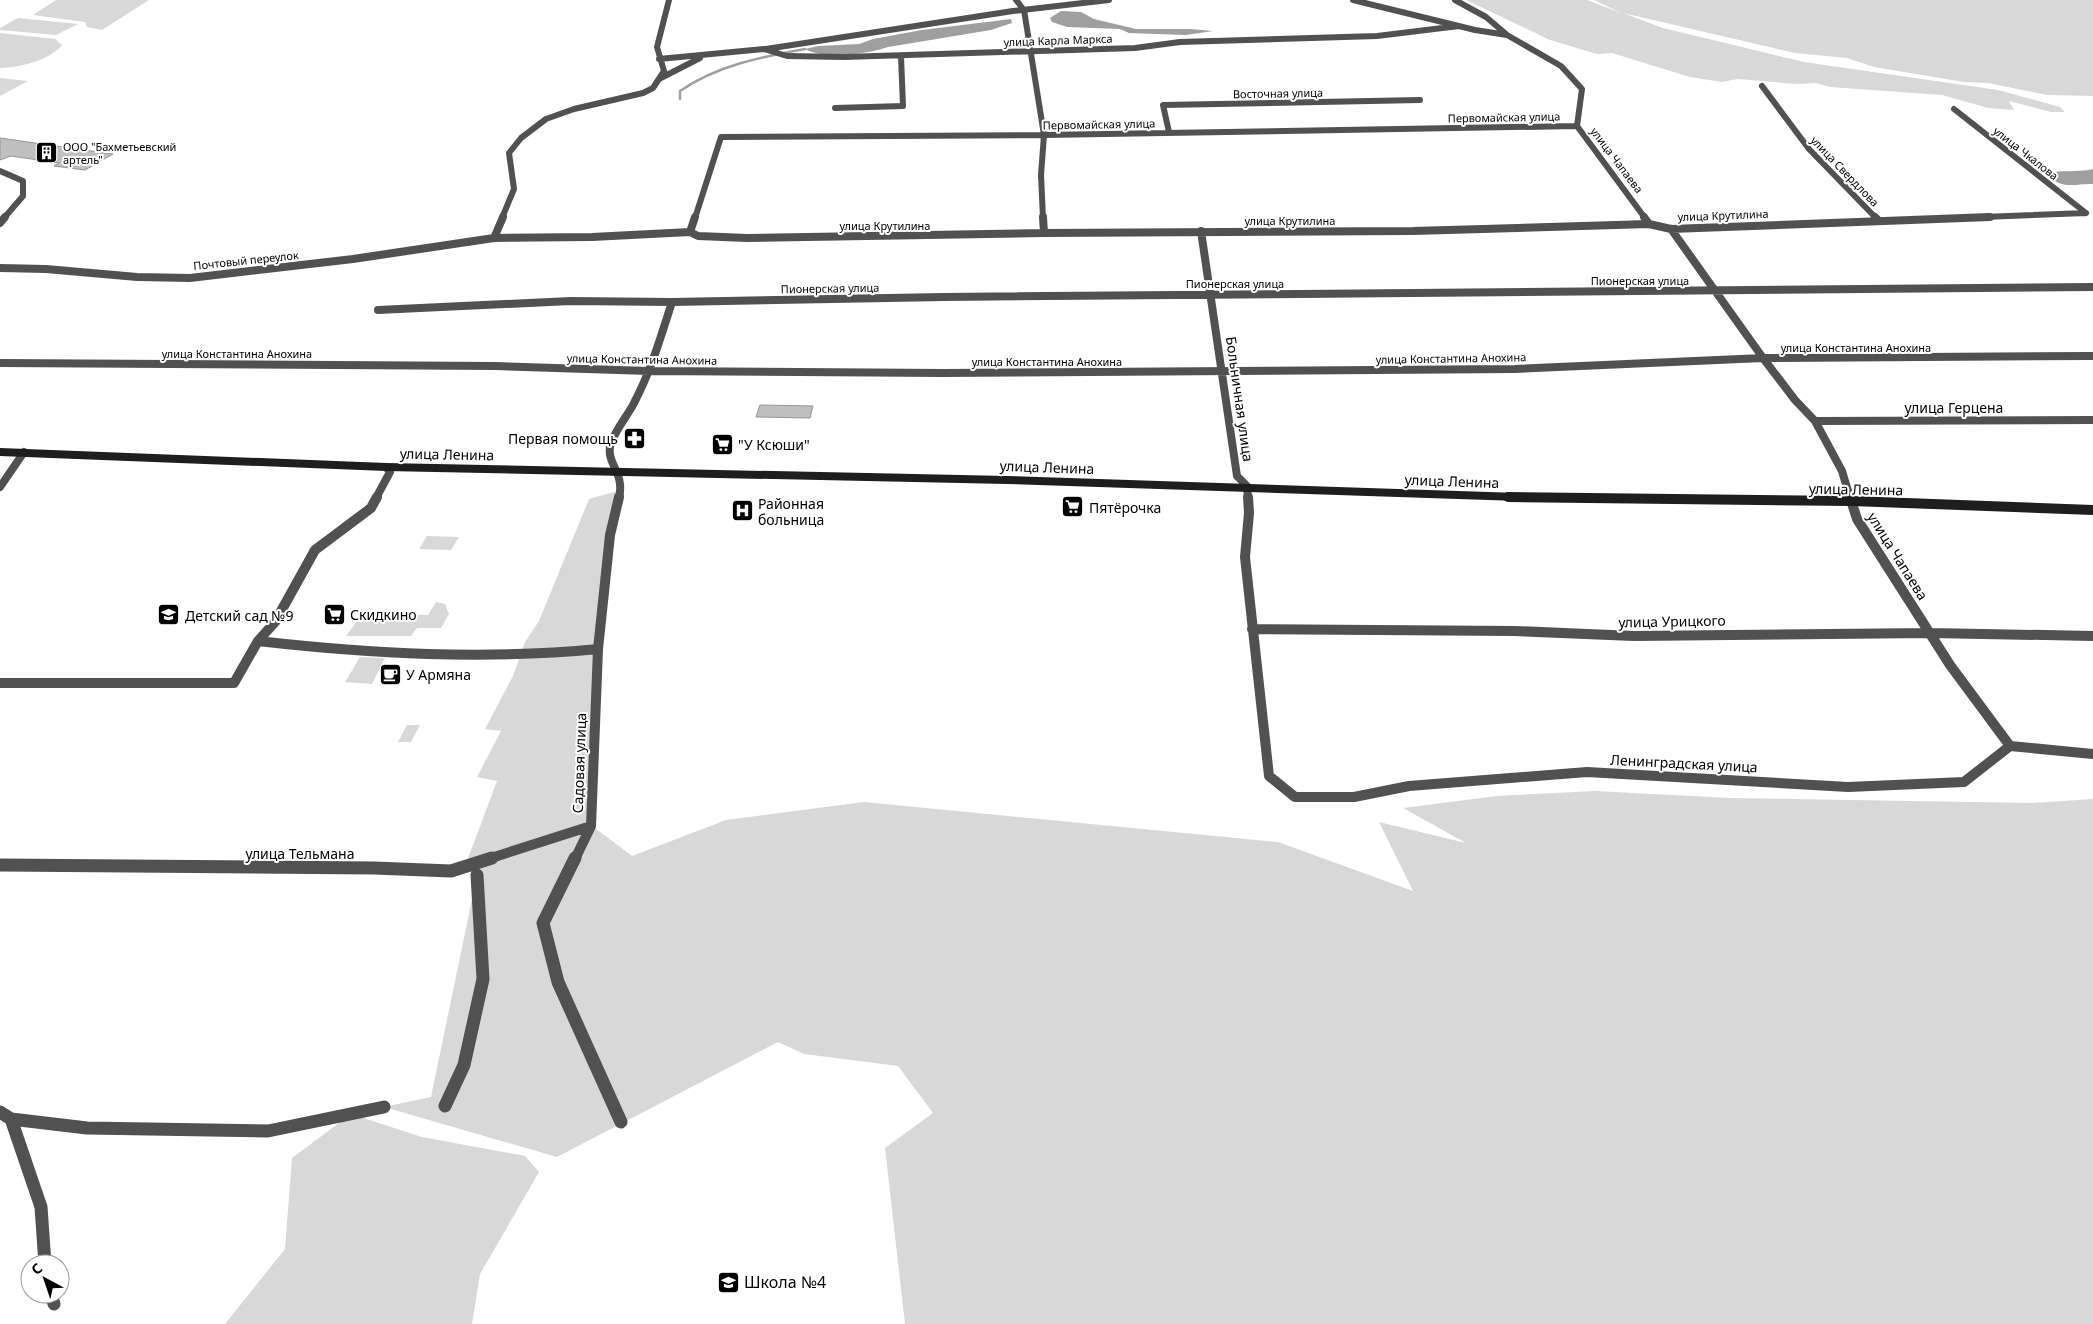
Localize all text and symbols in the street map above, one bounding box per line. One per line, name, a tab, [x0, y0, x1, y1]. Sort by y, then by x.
street label: улица Карла Маркса	[1003, 31, 1113, 49]
street label: Восточная улица	[1233, 85, 1323, 101]
street label: Первомайская улица	[1448, 109, 1560, 125]
street label: Первомайская улица	[1043, 116, 1155, 132]
street label: улица Чкалова	[1990, 123, 2062, 183]
street label: улица Чапаева	[1587, 124, 1647, 196]
street label: улица Свердлова	[1808, 133, 1882, 209]
place label: ООО "Бахметьевский артель"	[63, 139, 176, 167]
building icon: ООО "Бахметьевский артель"	[35, 140, 59, 164]
street label: улица Крутилина	[1677, 206, 1769, 224]
street label: улица Крутилина	[1245, 213, 1335, 228]
street label: улица Крутилина	[840, 218, 930, 233]
street label: Почтовый переулок	[193, 247, 300, 273]
street label: Пионерская улица	[1591, 273, 1689, 288]
street label: Пионерская улица	[1186, 276, 1284, 291]
street label: Пионерская улица	[781, 280, 879, 296]
street label: Больничная улица	[1222, 335, 1258, 463]
street label: улица Константина Анохина	[1781, 340, 1931, 355]
street label: улица Константина Анохина	[162, 346, 312, 361]
street label: улица Константина Анохина	[1376, 349, 1526, 367]
street label: улица Константина Анохина	[567, 350, 717, 368]
street label: улица Константина Анохина	[972, 354, 1122, 369]
street label: улица Герцена	[1905, 398, 2003, 417]
pharmacy icon: Первая помощь	[622, 426, 646, 450]
place label: Первая помощь	[508, 429, 618, 448]
supermarket icon: "У Ксюши"	[710, 432, 734, 456]
place label: "У Ксюши"	[738, 435, 810, 454]
street label: улица Ленина	[400, 444, 494, 464]
street label: улица Ленина	[999, 456, 1095, 478]
street label: улица Ленина	[1404, 470, 1500, 492]
street label: улица Ленина	[1809, 479, 1903, 499]
place label: Районная больница	[758, 494, 824, 529]
supermarket icon: Пятёрочка	[1061, 495, 1085, 519]
place label: Пятёрочка	[1089, 498, 1161, 517]
hospital icon: Районная больница	[730, 499, 754, 523]
street label: улица Чапаева	[1863, 508, 1933, 604]
supermarket icon: Скидкино	[322, 602, 346, 626]
school or university icon: Детский сад №9	[157, 603, 181, 627]
place label: Скидкино	[350, 605, 417, 624]
place label: Детский сад №9	[185, 606, 294, 625]
street label: улица Урицкого	[1618, 611, 1726, 631]
cafe icon: У Армяна	[378, 662, 402, 686]
place label: У Армяна	[406, 665, 471, 684]
street label: Садовая улица	[568, 712, 590, 814]
street label: Ленинградская улица	[1610, 750, 1758, 776]
street label: улица Тельмана	[245, 844, 355, 863]
north arrow	[20, 1254, 70, 1304]
text: С	[27, 1258, 46, 1279]
school or university icon: Школа №4	[716, 1270, 740, 1294]
place label: Школа №4	[744, 1271, 826, 1293]

